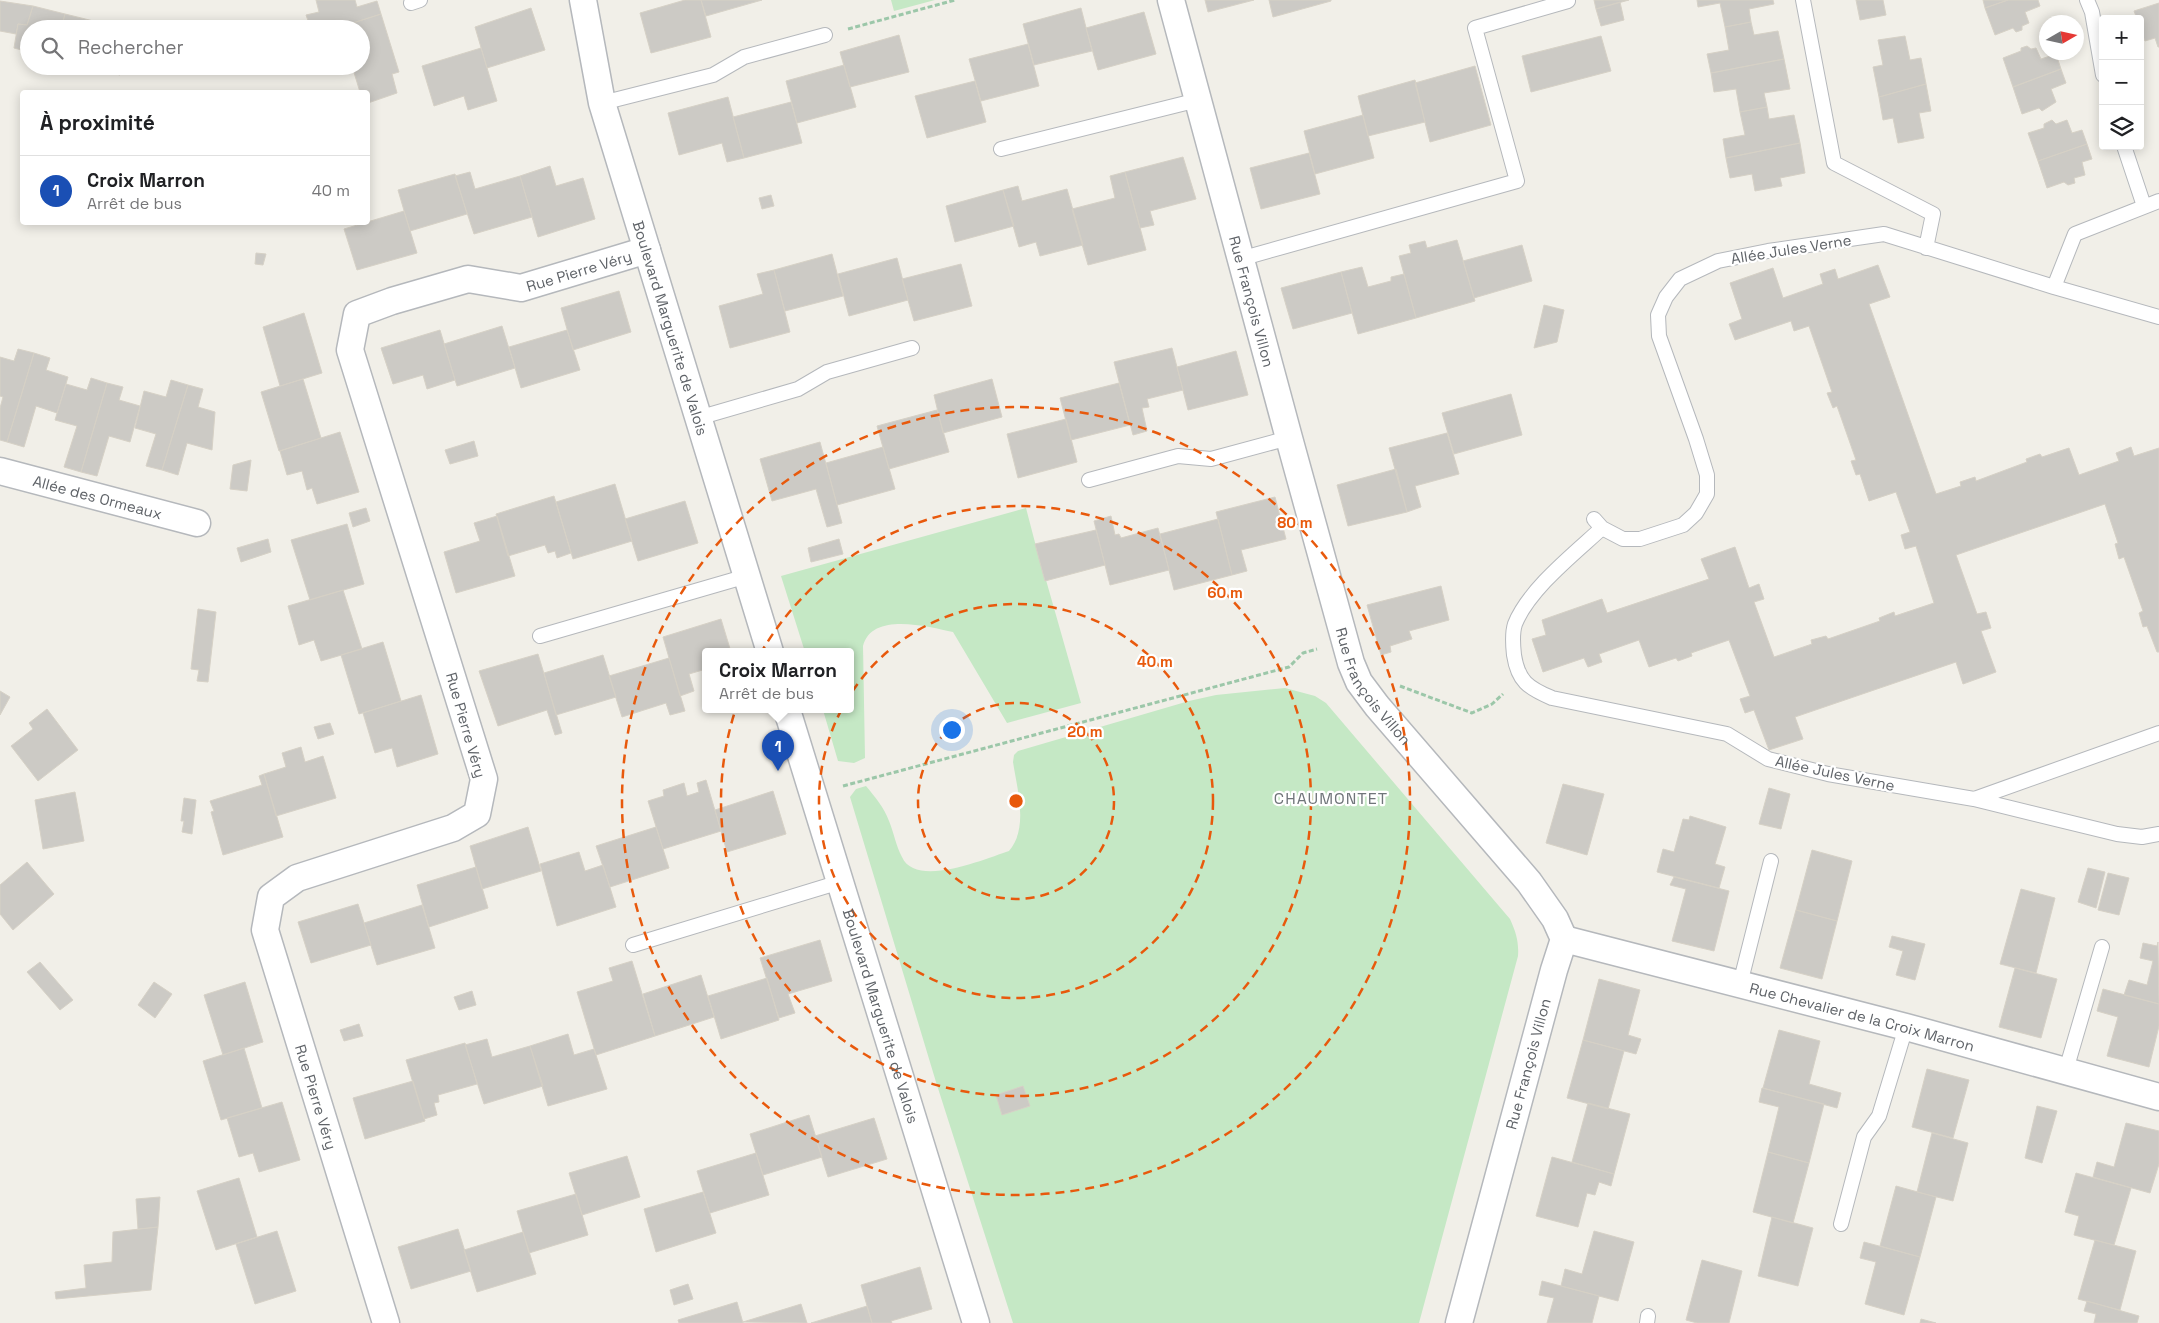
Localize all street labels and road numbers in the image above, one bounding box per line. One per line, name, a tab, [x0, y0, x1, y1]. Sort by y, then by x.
street label: Boulevard Marguerite de Valois	[629, 218, 713, 438]
street label: Allée Jules Verne	[1729, 230, 1853, 268]
street label: Rue François Villon	[1225, 234, 1279, 369]
street label: Rue Pierre Véry	[524, 246, 634, 295]
street label: Allée des Ormeaux	[31, 471, 164, 523]
street label: Rue François Villon	[1332, 625, 1416, 748]
street label: Rue Pierre Véry	[442, 670, 490, 780]
street label: Allée Jules Verne	[1774, 751, 1897, 795]
street label: Boulevard Marguerite de Valois	[839, 906, 923, 1126]
street label: Rue Chevalier de la Croix Marron	[1748, 978, 1977, 1055]
street label: Rue François Villon	[1501, 996, 1555, 1132]
street label: Rue Pierre Véry	[291, 1042, 341, 1152]

